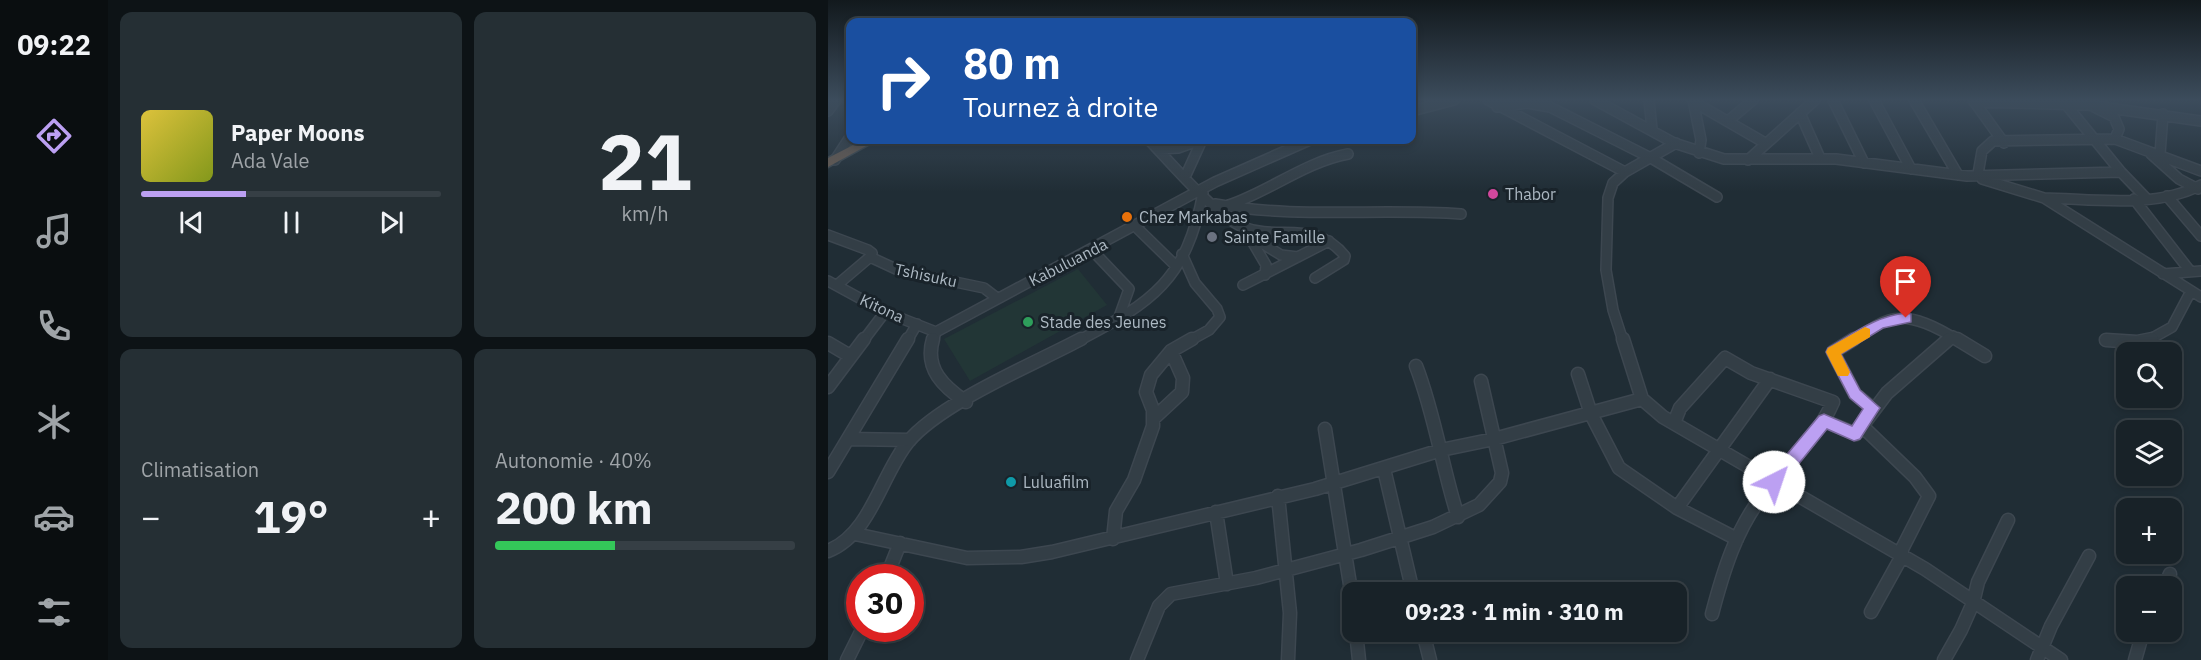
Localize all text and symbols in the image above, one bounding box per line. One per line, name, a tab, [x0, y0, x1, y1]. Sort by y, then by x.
text: 09:22	[17, 27, 91, 62]
text: 80 m	[963, 36, 1061, 91]
icon: right	[864, 42, 942, 120]
text: Tournez à droite	[963, 89, 1158, 124]
text: 21	[598, 110, 692, 211]
icon: directions	[33, 115, 75, 157]
text: Paper Moons	[231, 118, 364, 147]
text: Ada Vale	[231, 147, 310, 174]
place label: Thabor	[1505, 184, 1556, 204]
marker: Thabor	[1486, 187, 1500, 201]
text: km/h	[621, 200, 669, 227]
icon: previous	[175, 206, 208, 239]
icon: pause	[275, 206, 308, 239]
icon: next	[375, 206, 408, 239]
place label: Chez Markabas	[1139, 207, 1248, 227]
icon: music	[33, 210, 75, 252]
marker: Chez Markabas	[1120, 210, 1134, 224]
place label: Sainte Famille	[1224, 227, 1325, 247]
marker: Sainte Famille	[1205, 230, 1219, 244]
street label: Kabuluanda	[1025, 233, 1111, 290]
pin	[1880, 256, 1931, 318]
street label: Tshisuku	[893, 259, 959, 291]
icon: arrive	[1889, 265, 1922, 298]
street label: Kitona	[857, 289, 908, 327]
icon: phone	[33, 305, 75, 347]
place label: Stade des Jeunes	[1040, 312, 1167, 332]
marker: Stade des Jeunes	[1021, 315, 1035, 329]
map controls	[2116, 342, 2182, 642]
button: search	[2116, 342, 2182, 408]
icon: climate	[33, 401, 75, 443]
button: layers	[2116, 420, 2182, 486]
text: Autonomie · 40%	[495, 447, 652, 474]
position arrow	[1742, 450, 1806, 514]
text: Climatisation	[141, 456, 259, 483]
place label: Luluafilm	[1023, 472, 1089, 492]
marker: Luluafilm	[1004, 475, 1018, 489]
text: 200 km	[495, 478, 653, 536]
text: 19°	[253, 487, 329, 545]
text: −	[141, 495, 161, 538]
text: +	[421, 495, 441, 538]
icon: car	[33, 496, 75, 538]
button: +	[2116, 498, 2182, 564]
speed limit sign: 30	[846, 564, 924, 642]
button: −	[2116, 576, 2182, 642]
icon: filters	[33, 591, 75, 633]
text: 09:23 · 1 min · 310 m	[1405, 597, 1624, 626]

